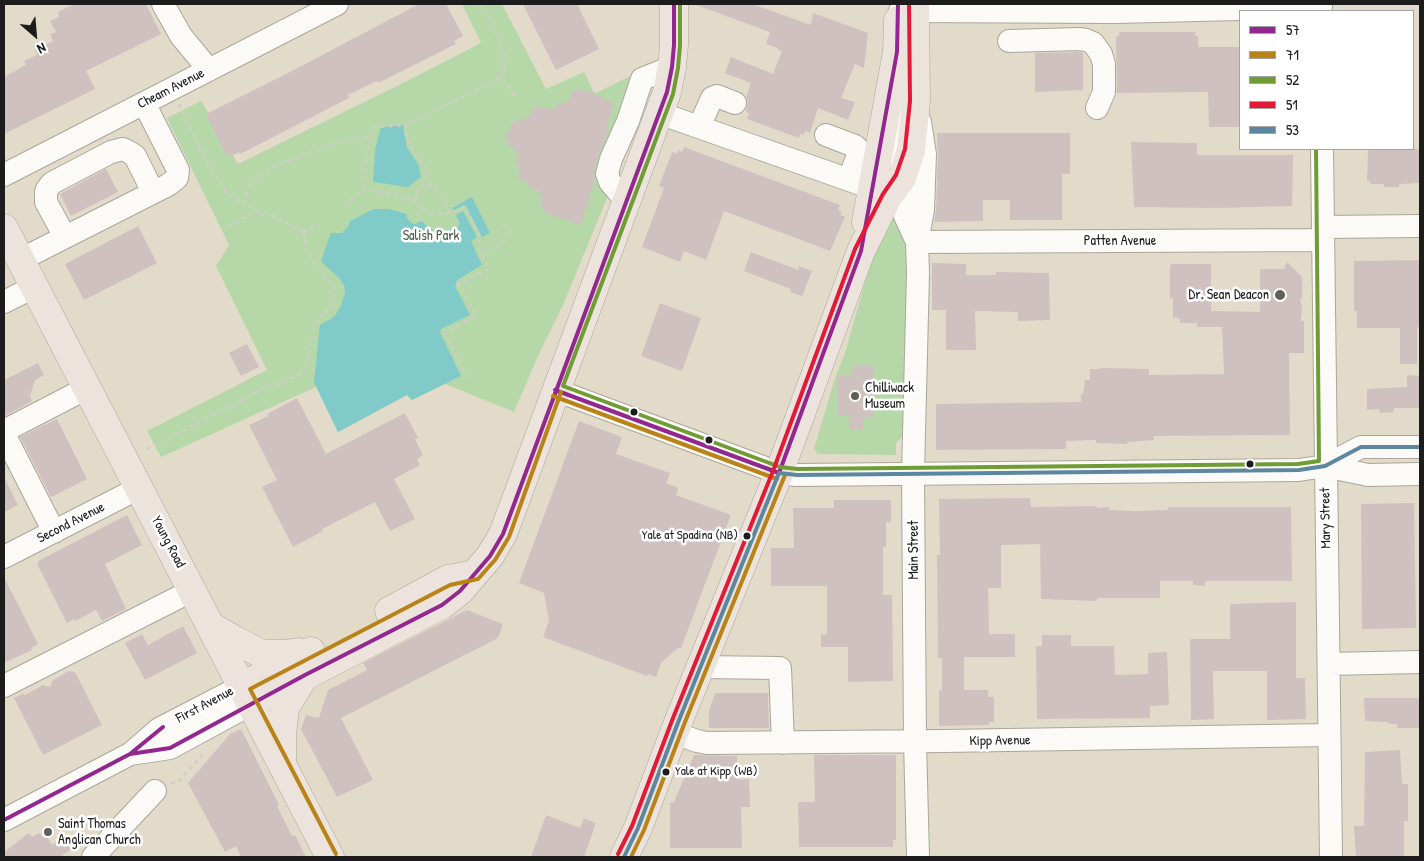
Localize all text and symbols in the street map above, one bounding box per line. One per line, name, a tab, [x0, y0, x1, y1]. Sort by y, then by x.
north arrow	[10, 10, 60, 60]
legend	[1239, 10, 1414, 150]
text: 57	[1286, 19, 1300, 40]
text: N	[34, 39, 50, 59]
text: 71	[1286, 44, 1299, 65]
street label: Cheam Avenue	[135, 65, 207, 113]
text: 52	[1286, 69, 1299, 90]
text: 51	[1286, 94, 1298, 115]
text: 53	[1286, 119, 1299, 140]
park label: Salish Park	[403, 228, 459, 244]
street label: Patten Avenue	[1084, 233, 1156, 249]
place label: Dr. Sean Deacon	[1189, 287, 1269, 303]
marker: Dr. Sean Deacon	[1273, 288, 1287, 302]
place label: Chilliwack Museum	[865, 380, 914, 412]
marker: Chilliwack Museum	[849, 390, 861, 402]
unlabelled marker	[629, 407, 639, 417]
unlabelled marker	[704, 435, 714, 445]
unlabelled marker	[1245, 459, 1255, 469]
street label: Mary Street	[1317, 487, 1335, 549]
street label: Second Avenue	[34, 499, 108, 547]
street label: Young Road	[147, 513, 189, 571]
street label: Main Street	[906, 520, 922, 580]
place label: Yale at Spadina (NB)	[642, 528, 738, 544]
marker: Yale at Spadina (NB)	[742, 531, 752, 541]
street label: First Avenue	[173, 683, 237, 727]
street label: Kipp Avenue	[969, 732, 1031, 750]
place label: Yale at Kipp (WB)	[675, 764, 758, 780]
marker: Yale at Kipp (WB)	[661, 767, 671, 777]
place label: Saint Thomas Anglican Church	[58, 816, 141, 849]
marker: Saint Thomas Anglican Church	[42, 826, 54, 838]

